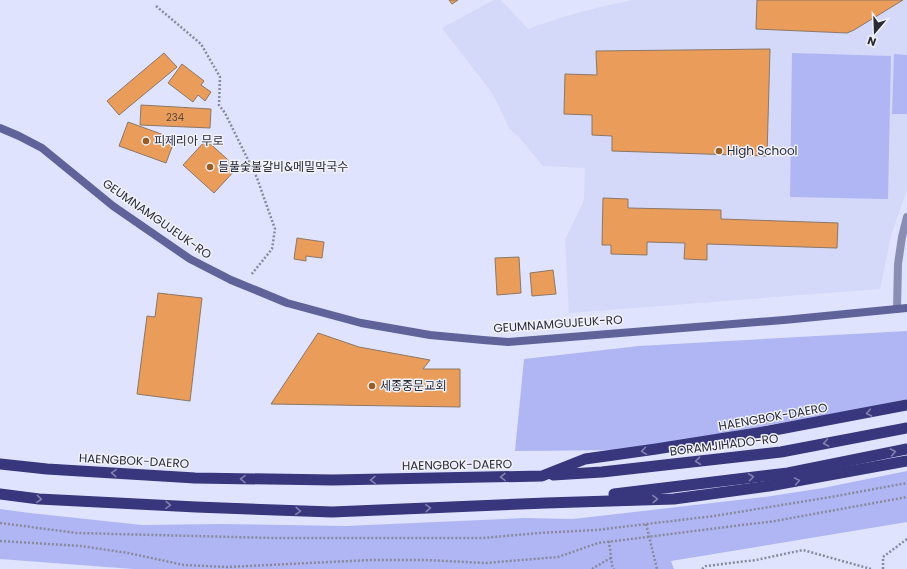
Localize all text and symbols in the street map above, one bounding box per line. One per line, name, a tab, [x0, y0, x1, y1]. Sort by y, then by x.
north arrow	[855, 12, 895, 52]
text: N	[865, 33, 878, 50]
house number: 234	[166, 110, 184, 125]
place label: 피제리아 무로	[154, 132, 223, 149]
marker: 피제리아 무로	[141, 136, 151, 146]
place label: High School	[727, 142, 798, 159]
marker: High School	[714, 146, 724, 156]
place label: 들풀숯불갈비&메밀막국수	[218, 158, 348, 175]
marker: 들풀숯불갈비&메밀막국수	[205, 162, 215, 172]
street label: GEUMNAMGUJEUK-RO	[99, 175, 215, 263]
street label: GEUMNAMGUJEUK-RO	[493, 311, 623, 336]
place label: 세종중문교회	[380, 377, 446, 394]
marker: 세종중문교회	[367, 381, 377, 391]
street label: HAENGBOK-DAERO	[717, 399, 829, 434]
one-way arrow	[866, 408, 872, 417]
street label: BORAMJIHADO-RO	[669, 429, 779, 460]
one-way arrow	[823, 439, 830, 447]
one-way arrow	[641, 446, 647, 455]
one-way arrow	[890, 448, 896, 456]
street label: HAENGBOK-DAERO	[78, 449, 190, 472]
street label: HAENGBOK-DAERO	[402, 455, 512, 474]
one-way arrow	[695, 457, 701, 466]
one-way arrow	[111, 469, 117, 477]
one-way arrow	[500, 473, 506, 481]
one-way arrow	[748, 473, 754, 482]
one-way arrow	[240, 474, 246, 483]
one-way arrow	[370, 475, 376, 484]
one-way arrow	[794, 477, 801, 486]
one-way arrow	[36, 494, 42, 503]
one-way arrow	[652, 495, 658, 504]
one-way arrow	[165, 501, 172, 510]
one-way arrow	[425, 503, 431, 512]
one-way arrow	[295, 506, 301, 515]

